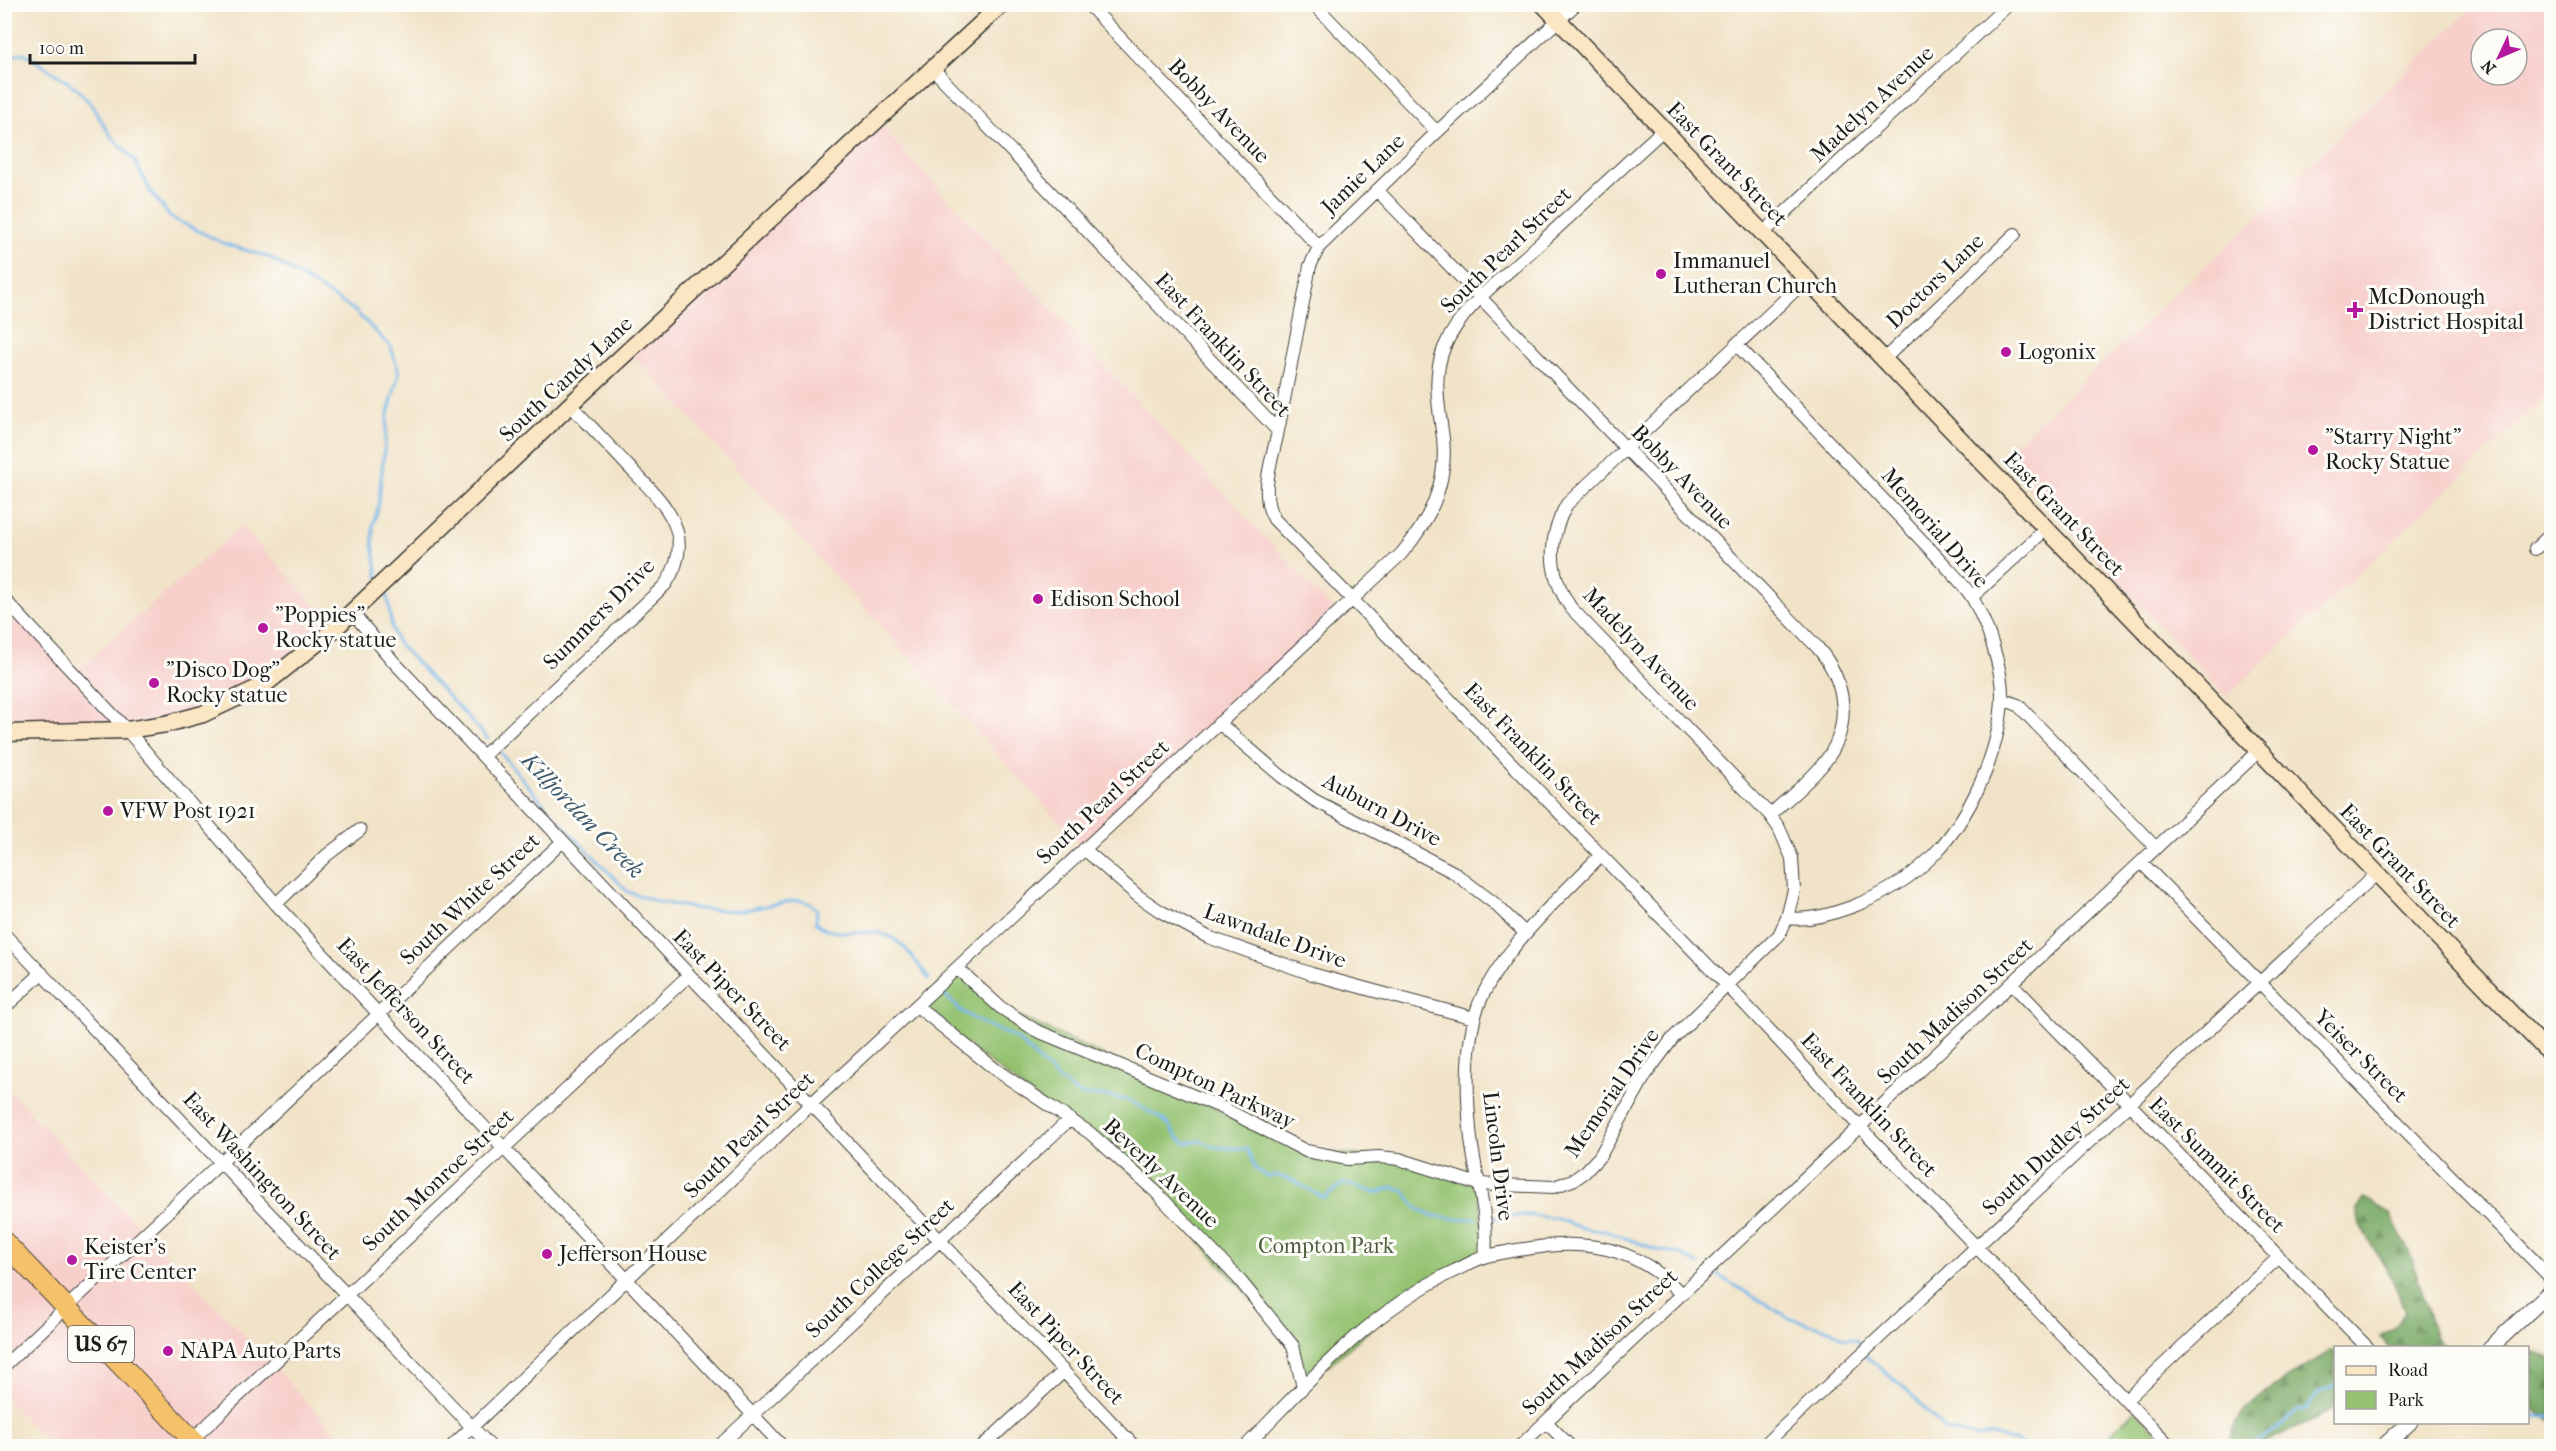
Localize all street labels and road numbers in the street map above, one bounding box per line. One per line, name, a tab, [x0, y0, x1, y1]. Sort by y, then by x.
street label: Madelyn Avenue	[1805, 40, 1939, 168]
street label: Bobby Avenue	[1163, 53, 1275, 169]
street label: East Grant Street	[1661, 96, 1793, 232]
street label: Jamie Lane	[1315, 128, 1410, 221]
street label: South Pearl Street	[1435, 181, 1577, 319]
street label: Doctors Lane	[1881, 228, 1989, 334]
street label: East Franklin Street	[1149, 267, 1297, 423]
street label: South Candy Lane	[494, 311, 638, 447]
street label: Bobby Avenue	[1626, 419, 1738, 535]
street label: East Grant Street	[1998, 446, 2130, 582]
street label: Memorial Drive	[1876, 463, 1994, 593]
street label: Summers Drive	[538, 553, 660, 675]
street label: Madelyn Avenue	[1577, 582, 1705, 716]
street label: East Franklin Street	[1458, 677, 1608, 831]
street label: South Pearl Street	[1031, 734, 1175, 870]
street label: Auburn Drive	[1317, 767, 1446, 852]
street label: East Grant Street	[2334, 798, 2466, 934]
street label: South White Street	[395, 828, 545, 970]
street label: Lawndale Drive	[1200, 898, 1350, 974]
street label: East Piper Street	[667, 924, 797, 1056]
street label: East Jefferson Street	[331, 932, 481, 1090]
street label: South Madison Street	[1872, 932, 2038, 1090]
street label: Yeiser Street	[2308, 1003, 2413, 1108]
street label: Memorial Drive	[1559, 1023, 1665, 1163]
street label: East Franklin Street	[1795, 1027, 1943, 1183]
street label: Compton Parkway	[1131, 1037, 1300, 1135]
street label: South Pearl Street	[678, 1066, 820, 1204]
street label: South Dudley Street	[1977, 1071, 2135, 1221]
street label: East Washington Street	[177, 1086, 347, 1266]
street label: Lincoln Drive	[1477, 1090, 1519, 1222]
street label: East Summit Street	[2144, 1092, 2290, 1238]
street label: South Monroe Street	[357, 1103, 519, 1257]
street label: Beverly Avenue	[1098, 1113, 1224, 1233]
street label: South College Street	[800, 1192, 960, 1344]
street label: South Madison Street	[1517, 1263, 1683, 1421]
street label: East Piper Street	[1002, 1276, 1130, 1410]
road number: US 67	[68, 1326, 134, 1362]

